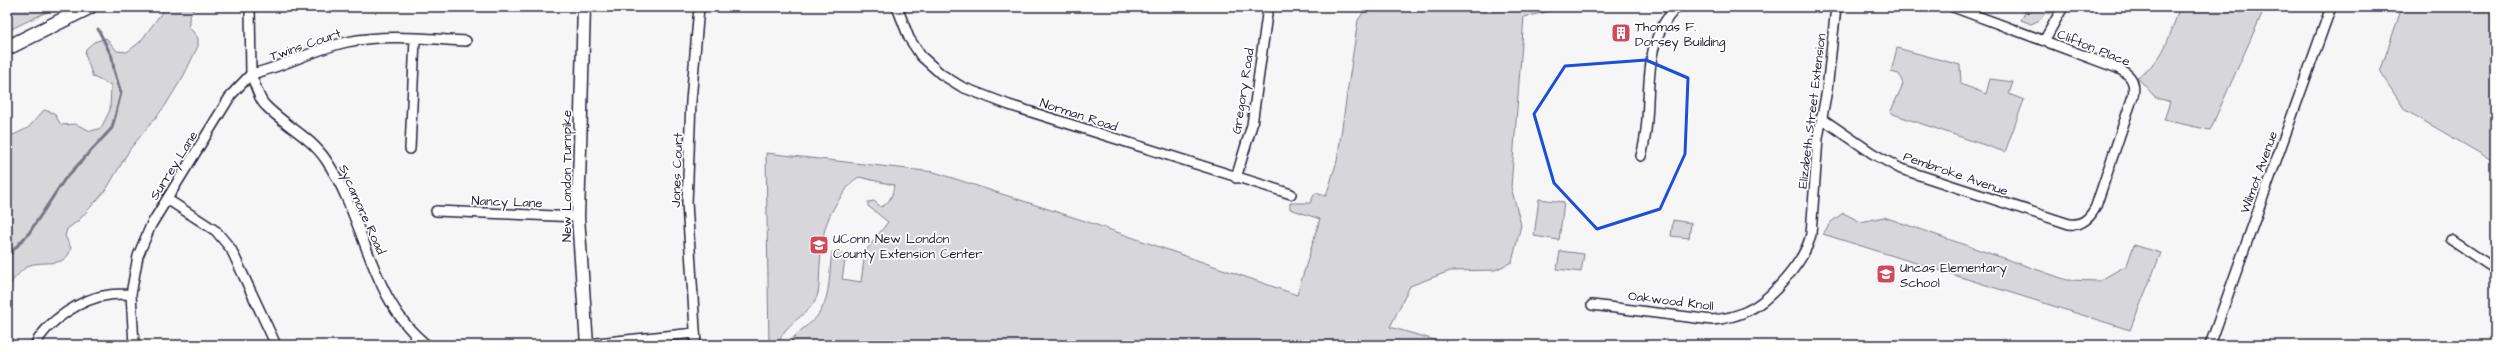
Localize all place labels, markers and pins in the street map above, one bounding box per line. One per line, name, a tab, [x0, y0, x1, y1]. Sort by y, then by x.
place label: Thomas F. Dorsey Building	[1635, 18, 1726, 52]
building icon: Thomas F. Dorsey Building	[1610, 22, 1632, 44]
place label: UConn New London County Extension Center	[833, 230, 983, 264]
school or university icon: UConn New London County Extension Center	[808, 234, 830, 256]
place label: Uncas Elementary School	[1900, 259, 2007, 292]
school or university icon: Uncas Elementary School	[1875, 263, 1897, 285]

